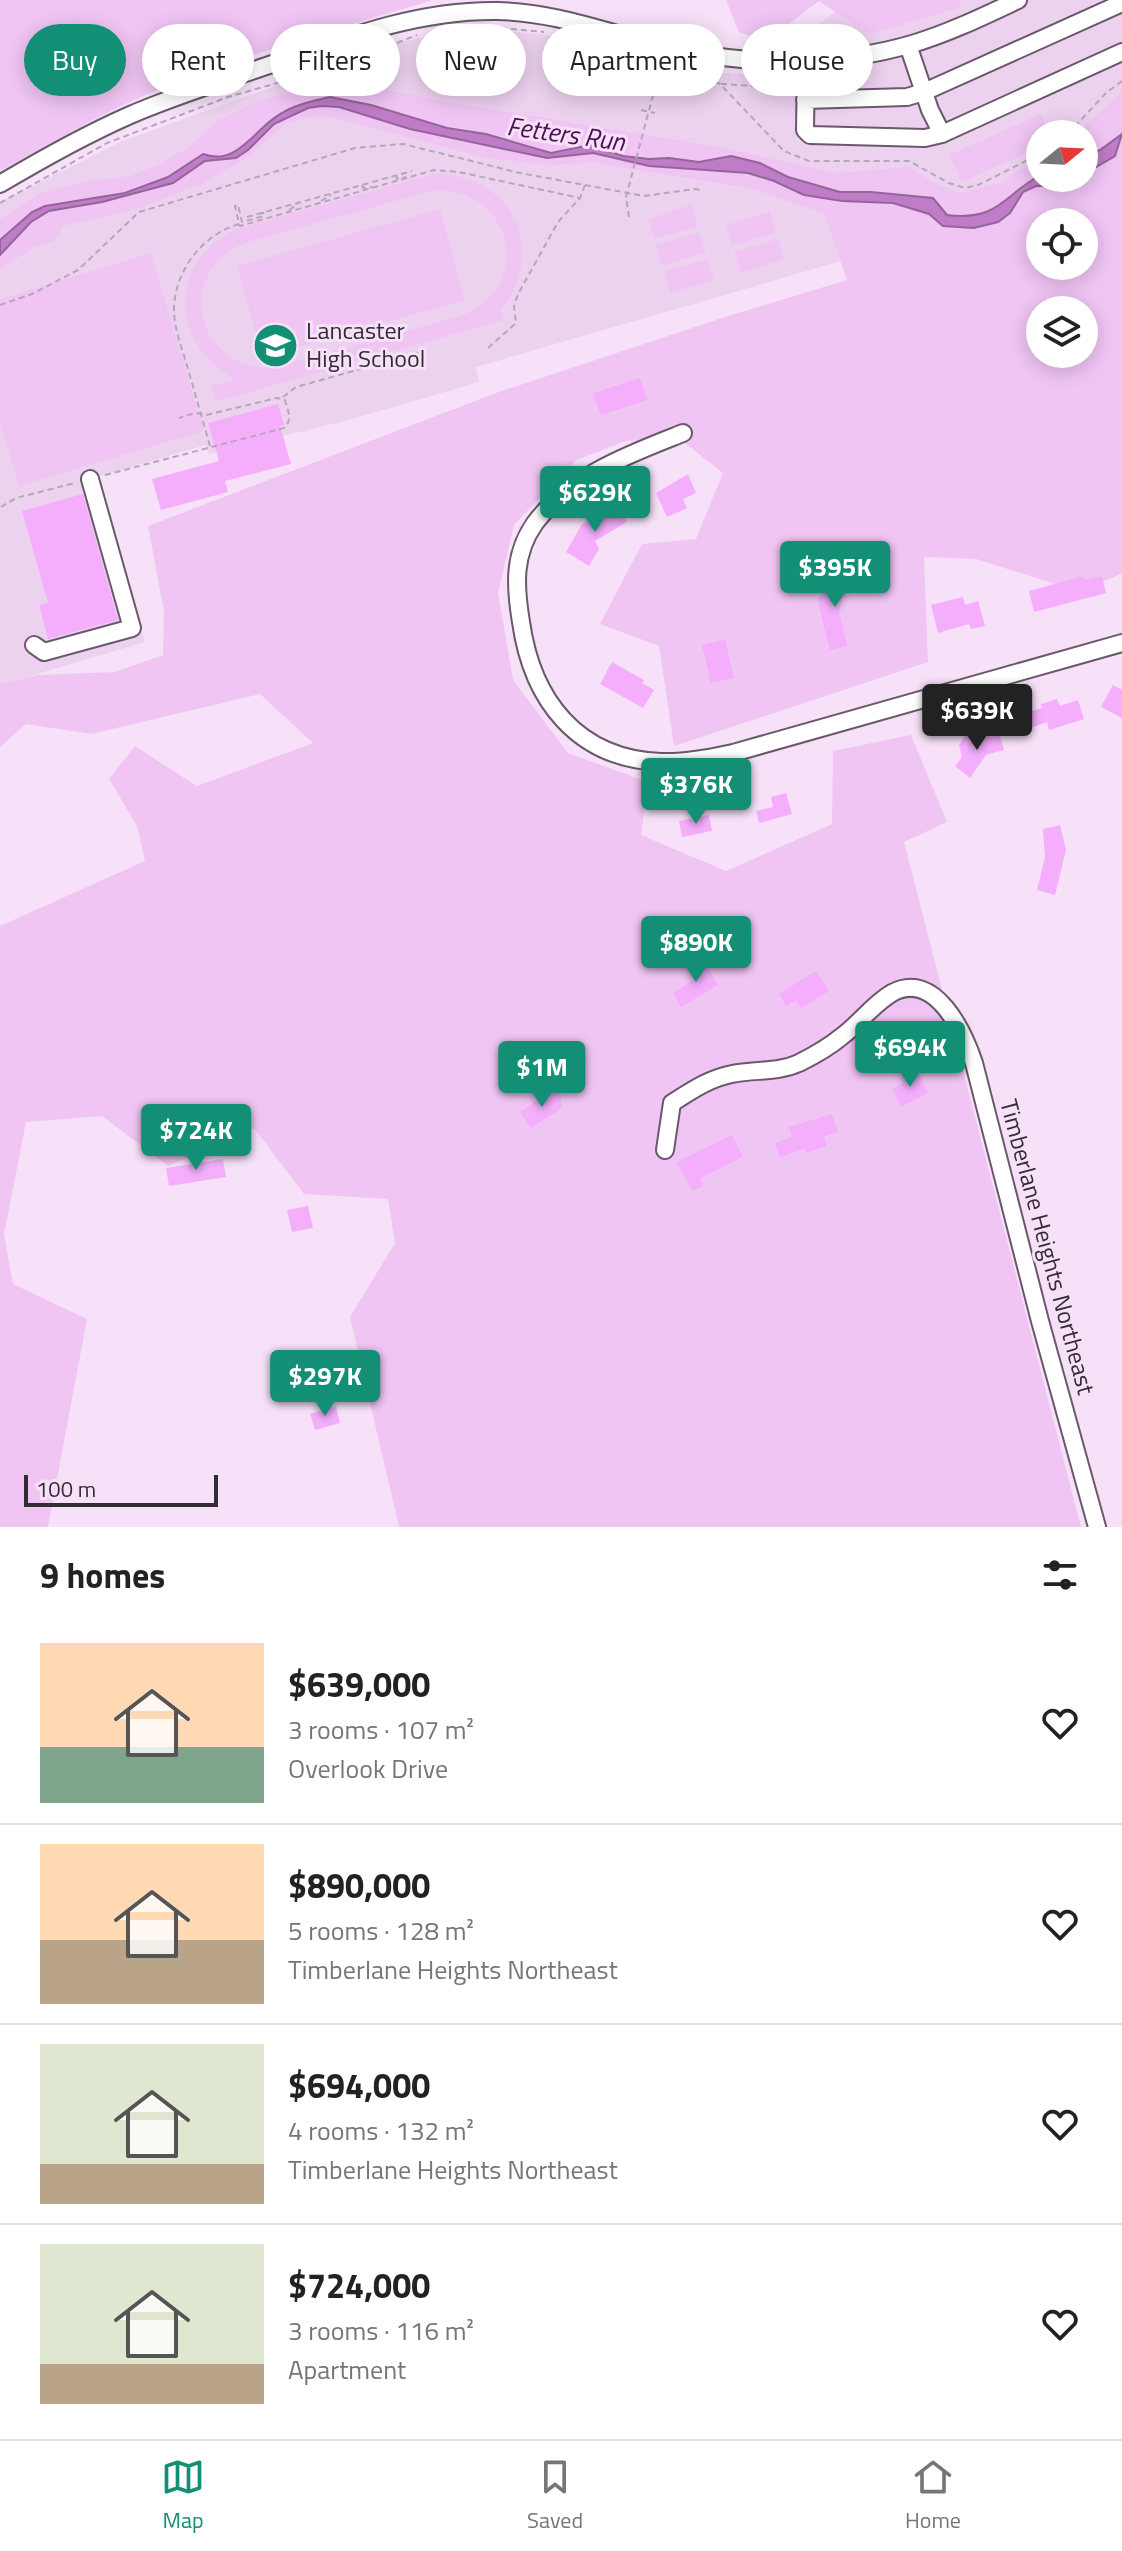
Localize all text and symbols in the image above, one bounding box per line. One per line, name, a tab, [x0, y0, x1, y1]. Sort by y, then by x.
chip: Buy	[24, 24, 126, 96]
chip: Rent	[142, 24, 254, 96]
chip: Filters	[270, 24, 400, 96]
chip: New	[416, 24, 526, 96]
chip: Apartment	[542, 24, 725, 96]
chip: House	[741, 24, 873, 96]
water label: Fetters Run	[505, 106, 628, 161]
north arrow	[1026, 120, 1098, 192]
map controls	[1026, 120, 1098, 368]
button: locate	[1026, 208, 1098, 280]
button: layers	[1026, 296, 1098, 368]
place label: Lancaster High School	[306, 312, 425, 376]
school or university icon: Lancaster High School	[251, 321, 299, 369]
pin: $629K	[539, 466, 651, 534]
text: $629K	[558, 472, 632, 511]
pin: $395K	[779, 541, 891, 609]
text: $395K	[798, 547, 872, 586]
pin: $639K	[921, 684, 1033, 752]
text: $639K	[940, 690, 1014, 729]
pin: $376K	[640, 758, 752, 826]
text: $376K	[659, 764, 733, 803]
pin: $890K	[640, 916, 752, 984]
text: $890K	[659, 922, 733, 961]
pin: $694K	[854, 1021, 966, 1089]
text: $694K	[873, 1027, 947, 1066]
pin: $1M	[503, 1041, 581, 1109]
text: $1M	[516, 1047, 568, 1086]
street label: Timberlane Heights Northeast	[991, 1095, 1105, 1399]
pin: $724K	[140, 1104, 252, 1172]
text: $724K	[159, 1110, 233, 1149]
pin: $297K	[269, 1350, 381, 1418]
text: $297K	[288, 1356, 362, 1395]
scale bar	[24, 1471, 218, 1507]
text: 100 m	[36, 1472, 96, 1506]
text: 9 homes	[40, 1549, 165, 1601]
icon: filters	[1038, 1553, 1082, 1597]
text: $639,000	[288, 1658, 430, 1710]
icon: home	[104, 1675, 200, 1771]
icon: heart	[1038, 1701, 1082, 1745]
text: 3 rooms · 107 m²	[288, 1710, 474, 1749]
text: Overlook Drive	[288, 1749, 448, 1788]
text: $890,000	[288, 1859, 430, 1911]
icon: home	[104, 1876, 200, 1972]
icon: heart	[1038, 1902, 1082, 1946]
text: 5 rooms · 128 m²	[288, 1911, 474, 1950]
text: Timberlane Heights Northeast	[288, 1950, 618, 1989]
text: $694,000	[288, 2059, 430, 2111]
icon: home	[104, 2076, 200, 2172]
icon: heart	[1038, 2102, 1082, 2146]
text: 4 rooms · 132 m²	[288, 2111, 474, 2150]
text: Timberlane Heights Northeast	[288, 2150, 618, 2189]
text: $724,000	[288, 2259, 430, 2311]
icon: home	[104, 2276, 200, 2372]
icon: heart	[1038, 2302, 1082, 2346]
text: 3 rooms · 116 m²	[288, 2311, 474, 2350]
text: Apartment	[288, 2350, 406, 2389]
tab: Map	[161, 2455, 205, 2537]
tab: Saved	[527, 2455, 583, 2537]
tab: Home	[905, 2455, 961, 2537]

